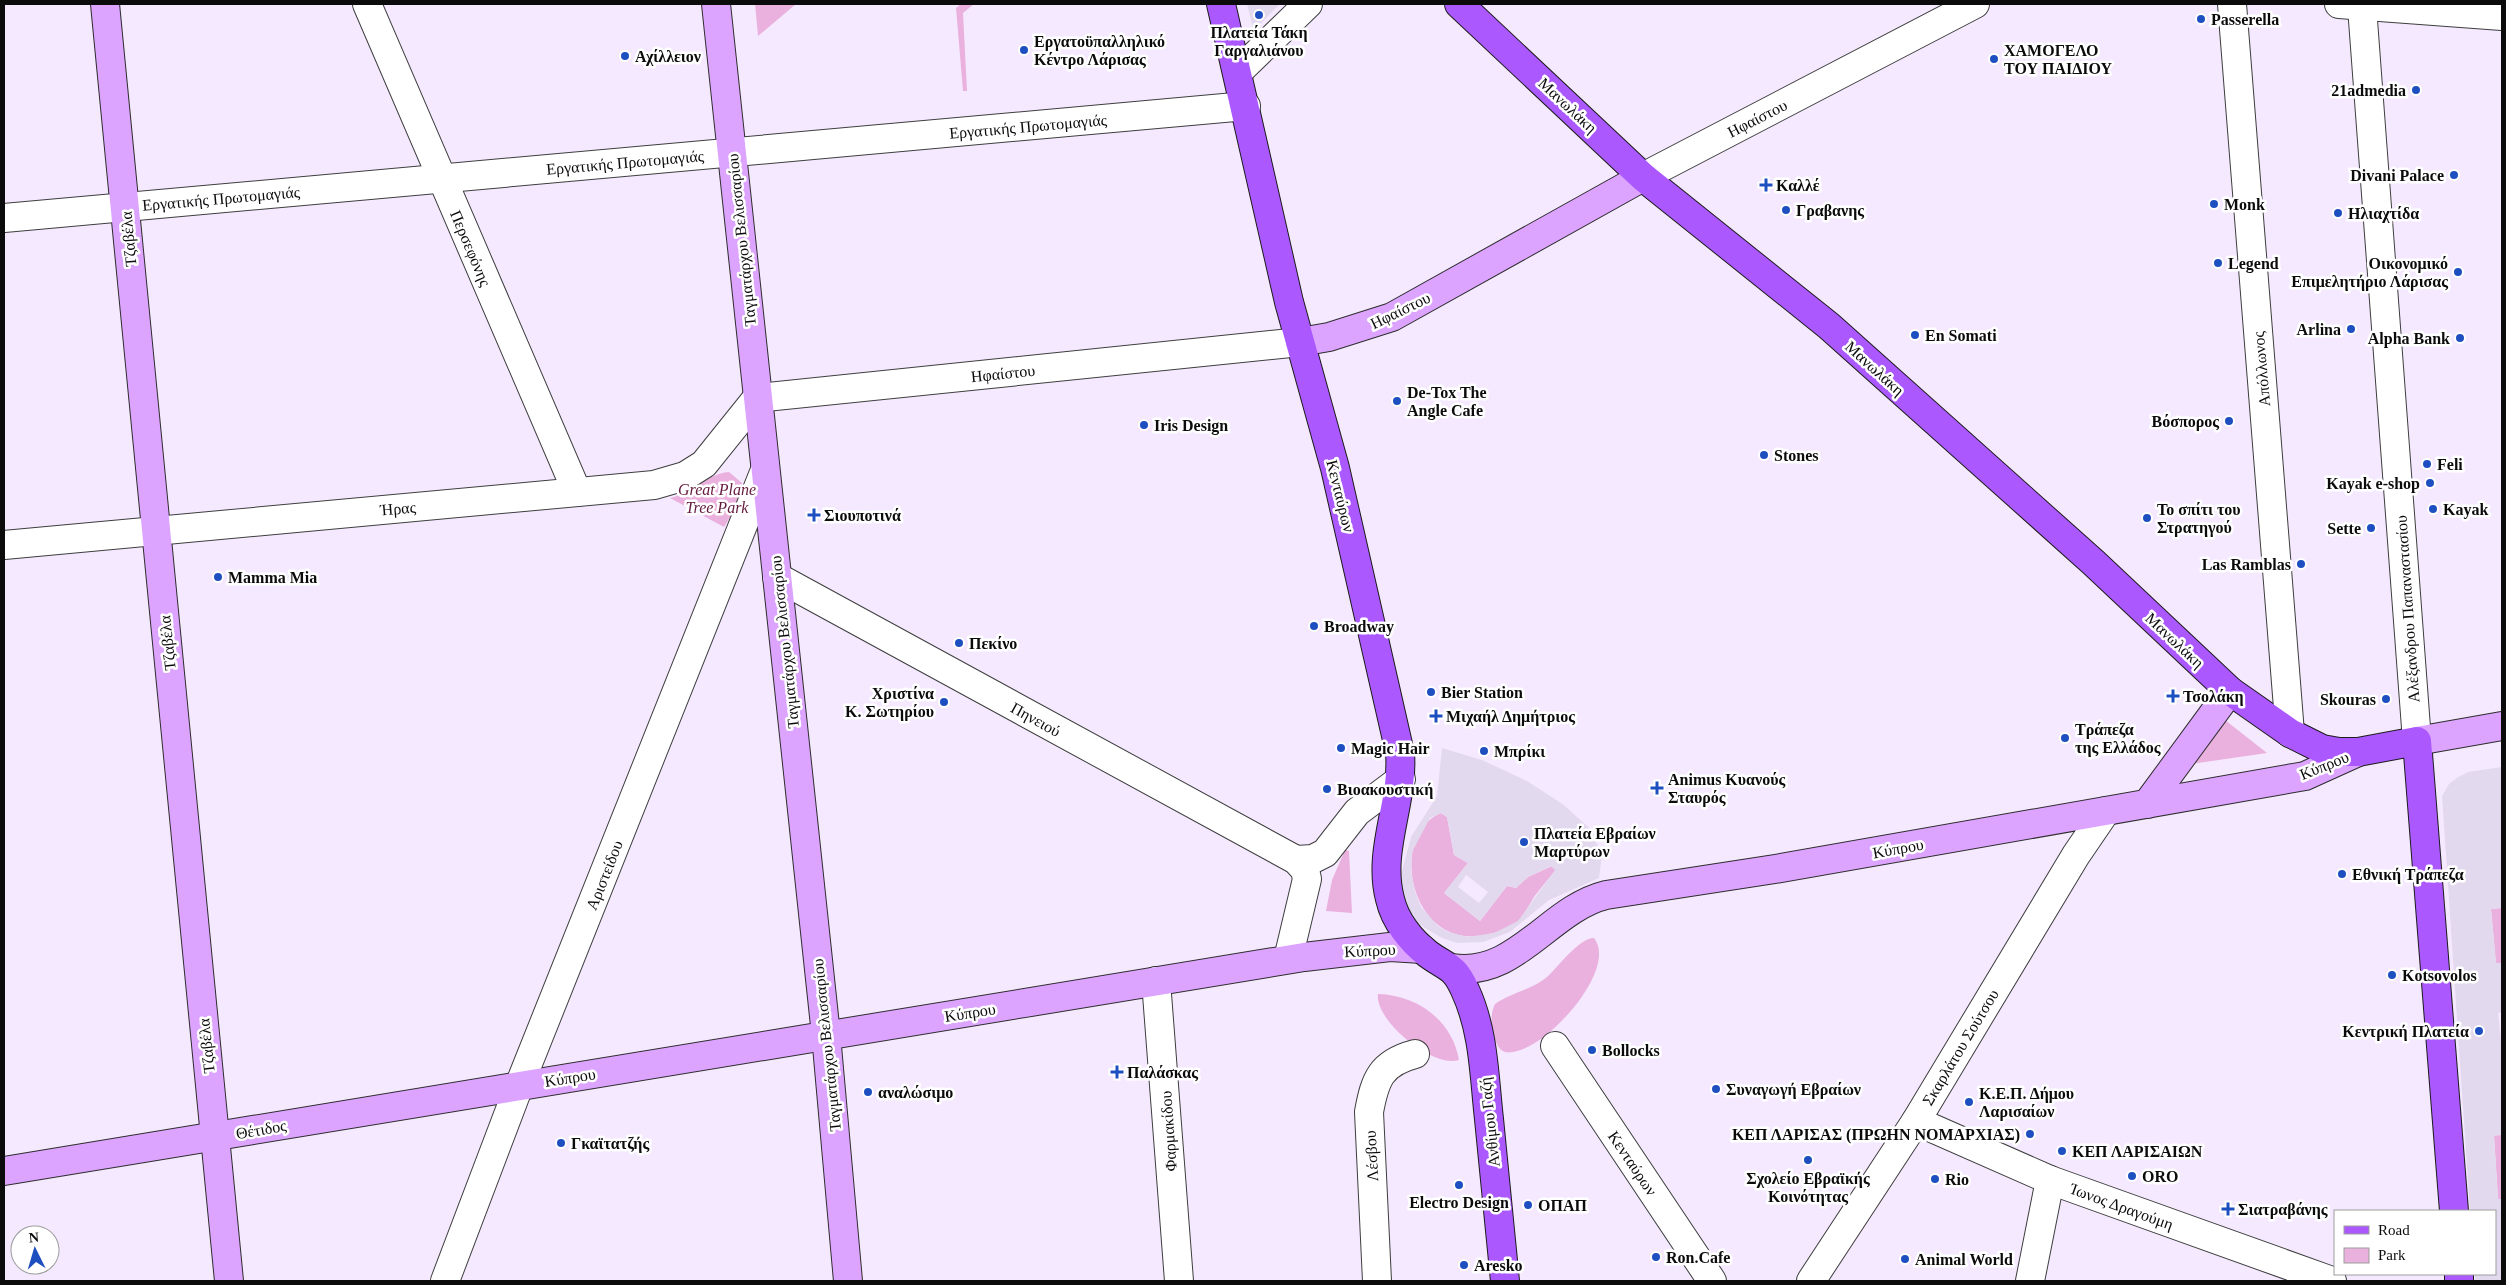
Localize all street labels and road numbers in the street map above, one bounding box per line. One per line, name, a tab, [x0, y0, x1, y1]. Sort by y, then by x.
street label: Μανωλάκη	[1535, 74, 1600, 137]
street label: Ηφαίστου	[1725, 96, 1790, 142]
street label: Εργατικής Πρωτομαγιάς	[948, 111, 1108, 143]
street label: Εργατικής Πρωτομαγιάς	[545, 147, 705, 179]
street label: Ταγματάρχου Βελισσαρίου	[724, 153, 760, 327]
street label: Εργατικής Πρωτομαγιάς	[141, 183, 301, 215]
street label: Περσεφόνης	[446, 208, 494, 290]
street label: Τζαβέλα	[118, 210, 140, 267]
street label: Ηφαίστου	[1368, 289, 1433, 333]
street label: Απόλλωνος	[2250, 330, 2273, 407]
street label: Μανωλάκη	[1841, 338, 1907, 400]
street label: Ηφαίστου	[970, 362, 1036, 386]
street label: Κενταύρων	[1322, 458, 1358, 534]
street label: Ήρας	[379, 498, 417, 520]
street label: Αλέξανδρου Παπαναστασίου	[2392, 514, 2424, 703]
street label: Ταγματάρχου Βελισσαρίου	[767, 555, 803, 729]
street label: Μανωλάκη	[2142, 609, 2207, 672]
street label: Τζαβέλα	[156, 614, 180, 671]
street label: Πηνειού	[1007, 699, 1064, 741]
street label: Κύπρου	[2297, 748, 2352, 784]
street label: Κύπρου	[1871, 836, 1925, 862]
street label: Αριστείδου	[583, 838, 627, 913]
street label: Κύπρου	[1344, 941, 1396, 961]
street label: Ταγματάρχου Βελισσαρίου	[809, 958, 845, 1132]
street label: Σκαρλάτου Σούτσου	[1919, 986, 2003, 1109]
street label: Κύπρου	[943, 1000, 997, 1026]
street label: Τζαβέλα	[195, 1017, 219, 1074]
street label: Κύπρου	[543, 1065, 597, 1091]
street label: Ανθίμου Γαζή	[1476, 1076, 1504, 1168]
street label: Φαρμακίδου	[1157, 1090, 1181, 1172]
street label: Θέτιδος	[235, 1117, 288, 1142]
street label: Κενταύρων	[1604, 1128, 1660, 1199]
street label: Λέσβου	[1362, 1130, 1382, 1182]
street label: Ίωνος Δραγούμη	[2067, 1180, 2176, 1234]

